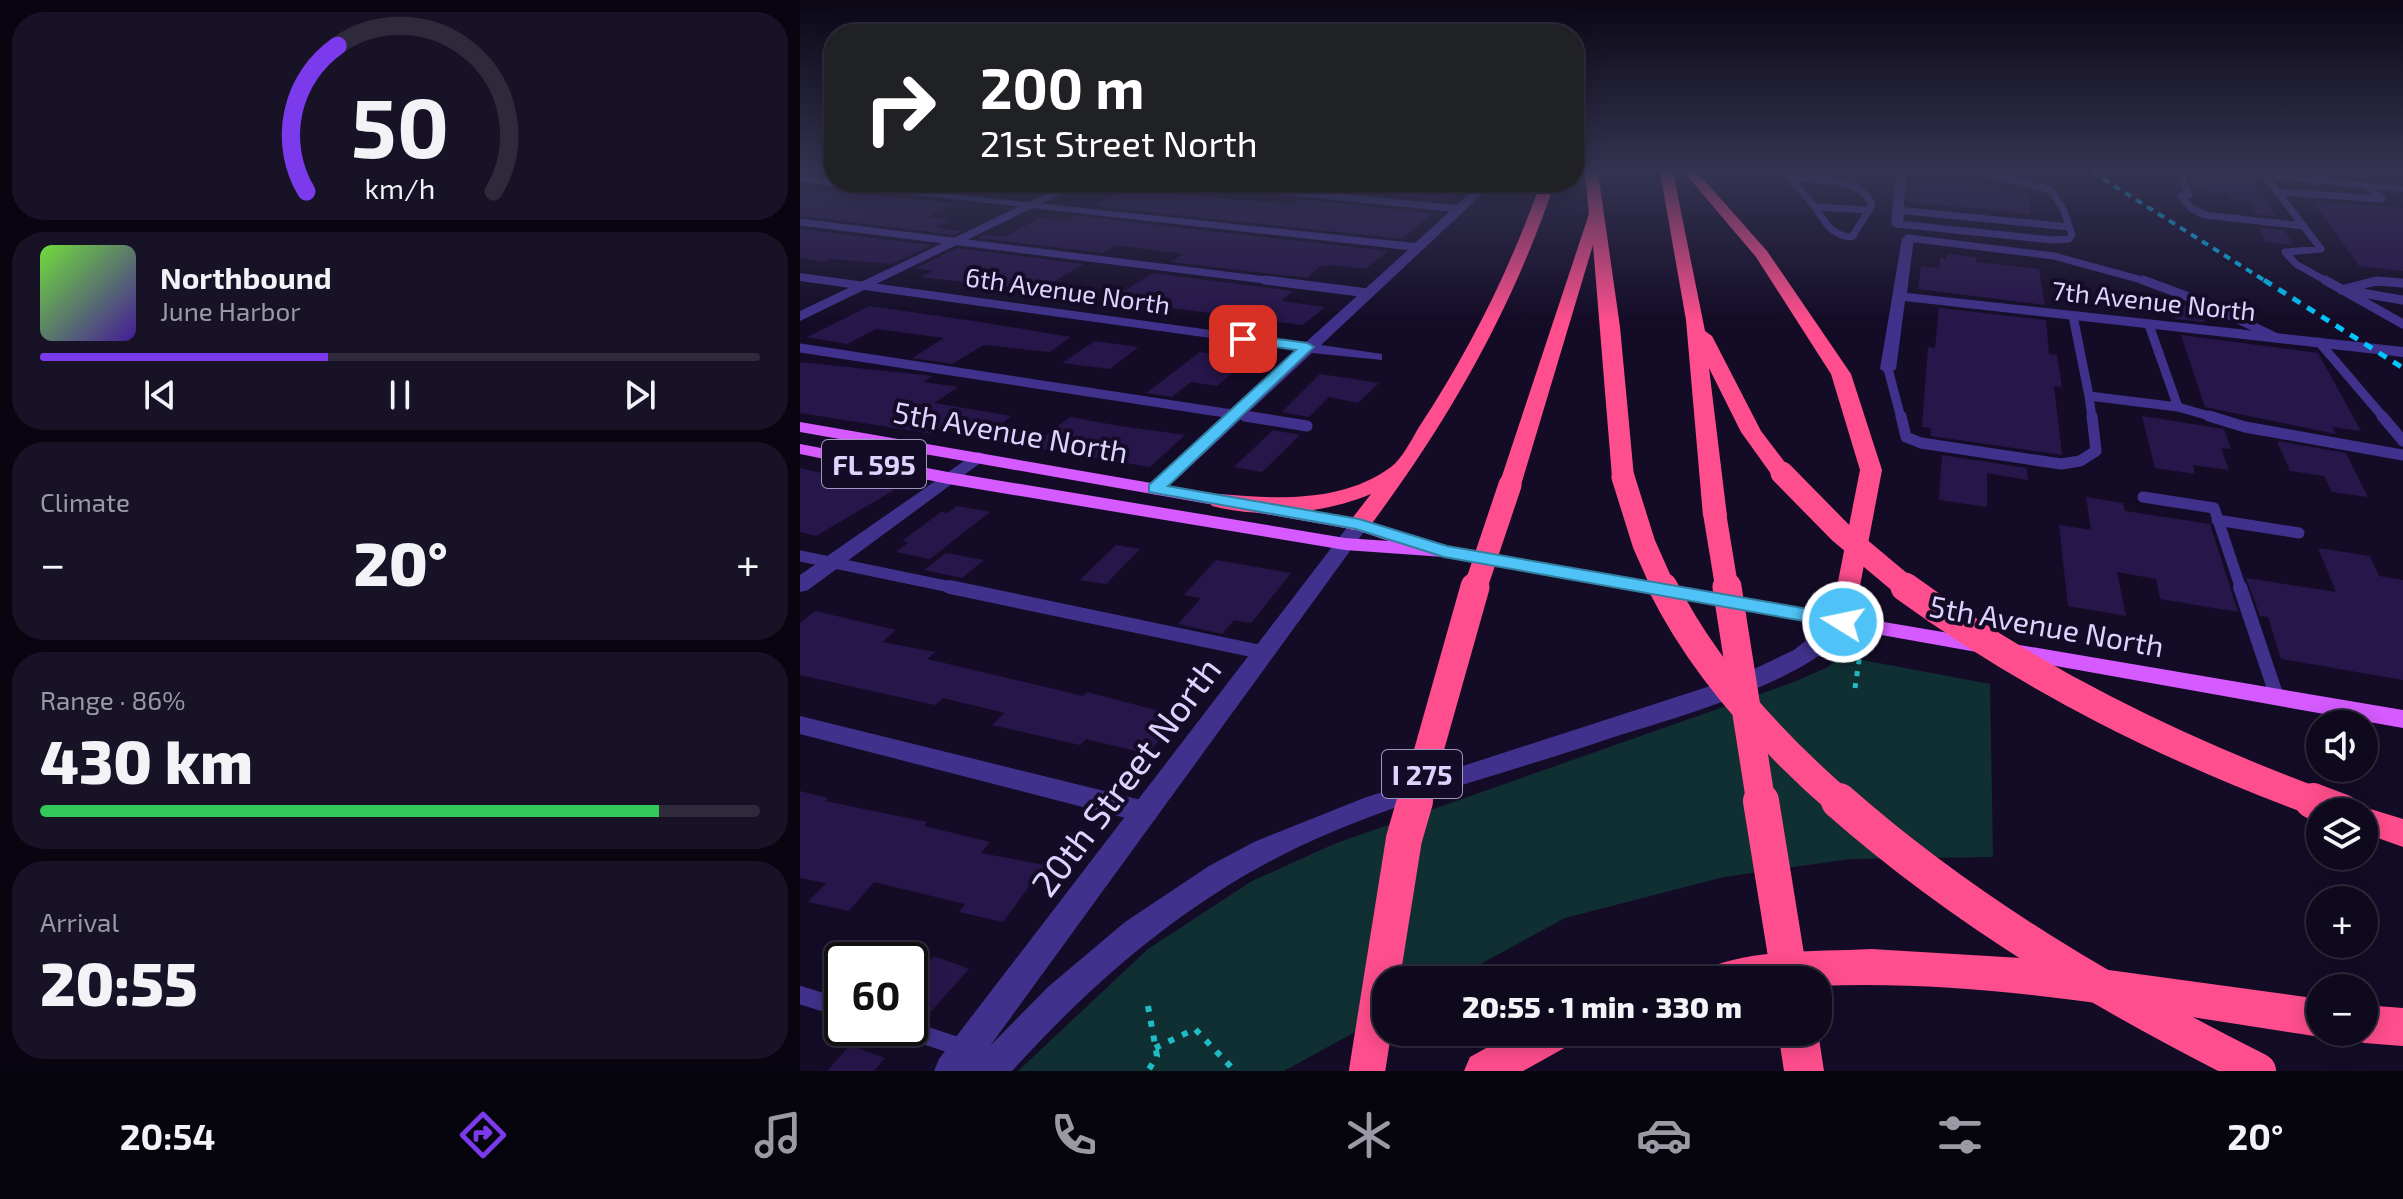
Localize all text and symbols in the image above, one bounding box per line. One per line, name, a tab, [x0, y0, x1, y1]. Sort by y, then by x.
text: 200 m	[980, 53, 1145, 120]
icon: right	[848, 56, 952, 160]
text: 50	[351, 75, 449, 175]
text: 21st Street North	[980, 121, 1258, 164]
text: km/h	[365, 170, 435, 205]
text: Northbound	[160, 259, 332, 295]
street label: 6th Avenue North	[964, 260, 1172, 320]
street label: 7th Avenue North	[2050, 274, 2258, 326]
text: June Harbor	[160, 295, 301, 326]
pin	[1209, 305, 1277, 373]
icon: arrive	[1221, 317, 1265, 361]
icon: previous	[138, 373, 182, 417]
icon: pause	[378, 373, 422, 417]
icon: next	[618, 373, 662, 417]
street label: 5th Avenue North	[891, 393, 1131, 469]
road number: FL 595	[822, 440, 926, 488]
text: Climate	[40, 486, 130, 517]
text: 20°	[354, 526, 448, 598]
text: −	[40, 536, 66, 589]
text: +	[736, 536, 760, 589]
position arrow	[1801, 580, 1885, 664]
street label: 5th Avenue North	[1927, 587, 2167, 663]
street label: 20th Street North	[1021, 648, 1229, 904]
text: Range · 86%	[40, 684, 185, 715]
map controls	[2306, 710, 2378, 1046]
button: sound	[2306, 710, 2378, 782]
text: 430 km	[40, 724, 253, 796]
road number: I 275	[1382, 750, 1462, 798]
button: layers	[2306, 798, 2378, 870]
button: +	[2306, 886, 2378, 958]
text: Arrival	[40, 906, 119, 937]
speed limit sign: 60	[824, 942, 928, 1046]
text: 20:55	[40, 946, 198, 1018]
button: −	[2306, 974, 2378, 1046]
text: 20:55 · 1 min · 330 m	[1462, 988, 1742, 1024]
icon: directions	[455, 1107, 511, 1163]
icon: music	[750, 1107, 806, 1163]
icon: phone	[1046, 1107, 1102, 1163]
icon: climate	[1341, 1107, 1397, 1163]
icon: car	[1636, 1107, 1692, 1163]
icon: filters	[1932, 1107, 1988, 1163]
text: 20:54	[120, 1114, 215, 1157]
text: 20°	[2227, 1114, 2283, 1157]

